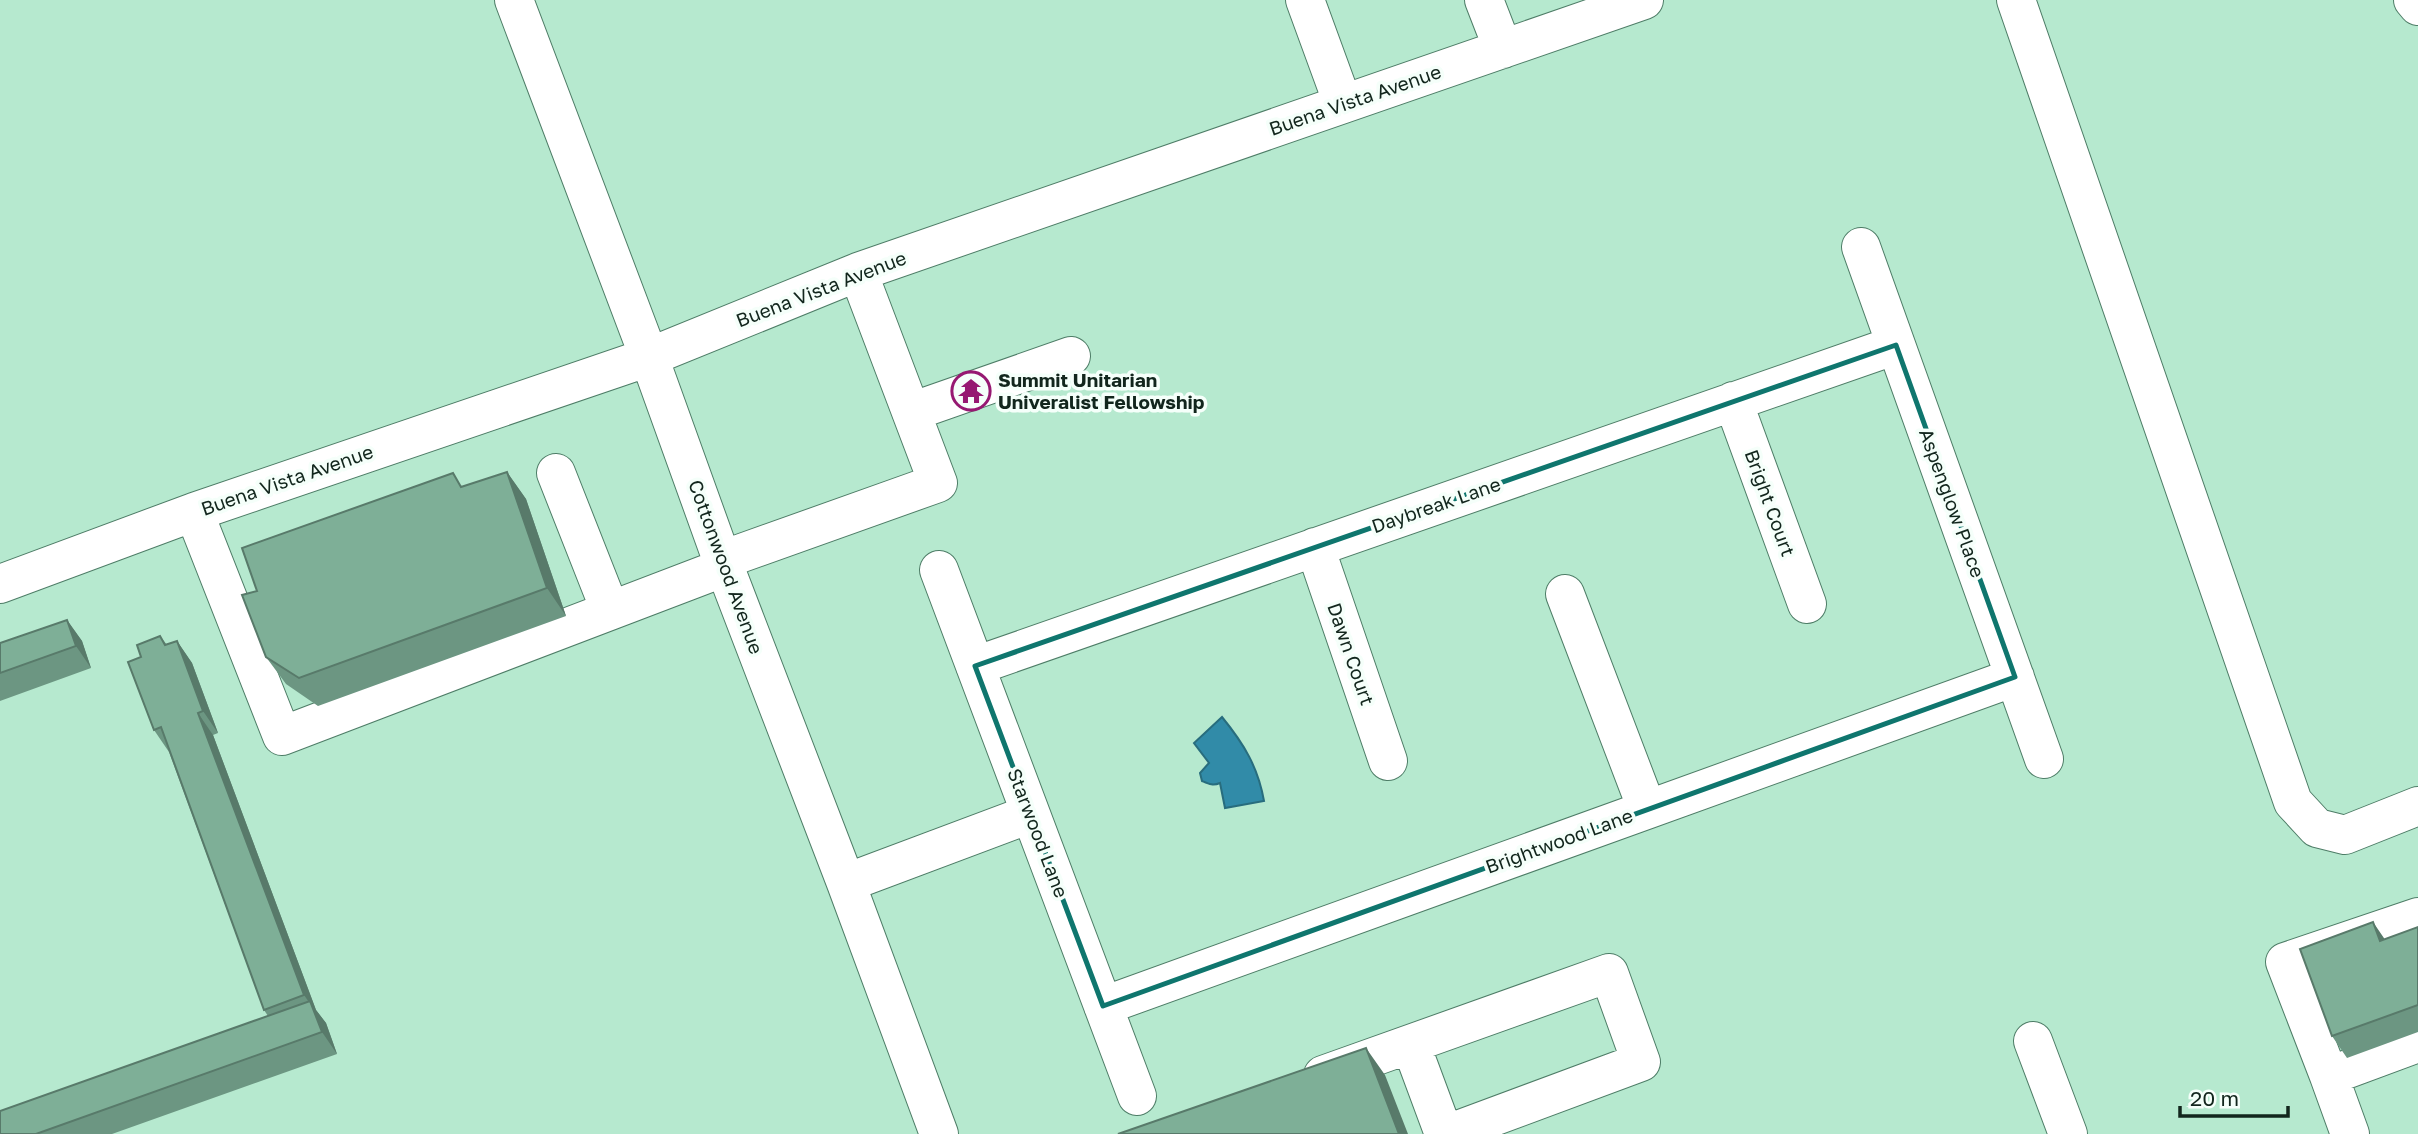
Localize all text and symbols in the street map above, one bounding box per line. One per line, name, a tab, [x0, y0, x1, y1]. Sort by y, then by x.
street label: Buena Vista Avenue	[1266, 59, 1444, 140]
street label: Buena Vista Avenue	[732, 245, 909, 332]
place label: Summit Unitarian Univeralist Fellowship	[998, 368, 1205, 413]
temple icon: Summit Unitarian Univeralist Fellowship	[950, 370, 992, 412]
street label: Aspenglow Place	[1915, 425, 1990, 580]
street label: Buena Vista Avenue	[198, 439, 376, 520]
street label: Bright Court	[1741, 446, 1800, 559]
street label: Daybreak Lane	[1368, 472, 1503, 537]
street label: Cottonwood Avenue	[684, 477, 769, 657]
street label: Dawn Court	[1323, 600, 1380, 708]
street label: Starwood Lane	[1003, 765, 1074, 901]
street label: Brightwood Lane	[1482, 803, 1636, 878]
scale bar	[2180, 1074, 2288, 1118]
text: 20 m	[2190, 1085, 2239, 1111]

